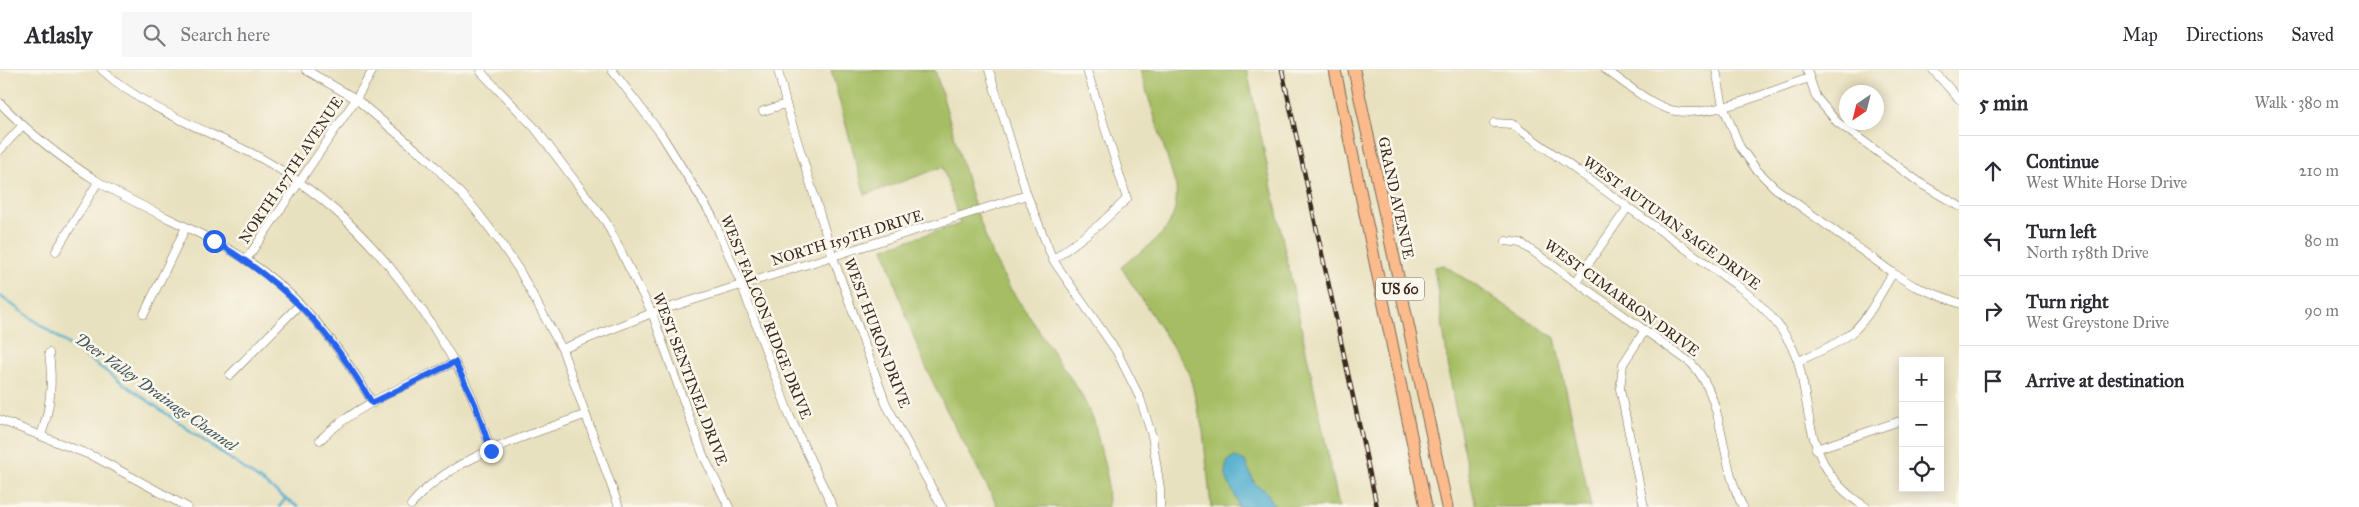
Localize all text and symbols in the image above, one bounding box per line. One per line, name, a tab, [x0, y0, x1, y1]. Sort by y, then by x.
search box	[122, 12, 472, 57]
text: Atlasly	[25, 20, 92, 50]
icon: search	[140, 21, 168, 49]
text: Search here	[180, 23, 270, 46]
text: Map	[2122, 24, 2158, 46]
text: Directions	[2186, 24, 2263, 46]
text: Saved	[2291, 24, 2334, 46]
north arrow	[1839, 85, 1884, 130]
text: 5 min	[1979, 90, 2028, 116]
street label: NORTH 157TH AVENUE	[235, 93, 347, 247]
text: Walk · 380 m	[2255, 93, 2339, 112]
street label: GRAND AVENUE	[1374, 135, 1418, 261]
text: Continue	[2026, 150, 2099, 173]
street label: WEST AUTUMN SAGE DRIVE	[1580, 153, 1764, 294]
icon: ahead	[1979, 157, 2007, 185]
text: 210 m	[2299, 161, 2339, 180]
text: West White Horse Drive	[2026, 173, 2187, 192]
street label: NORTH 159TH DRIVE	[769, 206, 925, 270]
street label: WEST FALCON RIDGE DRIVE	[717, 212, 815, 422]
text: Turn left	[2026, 220, 2096, 243]
icon: left	[1979, 227, 2007, 255]
route start	[203, 230, 226, 253]
text: 80 m	[2304, 231, 2339, 250]
street label: WEST CIMARRON DRIVE	[1541, 236, 1703, 360]
text: North 158th Drive	[2026, 243, 2149, 262]
street label: WEST HURON DRIVE	[840, 255, 914, 411]
road number: US 60	[1376, 278, 1424, 300]
street label: WEST SENTINEL DRIVE	[649, 290, 731, 468]
text: Turn right	[2026, 290, 2109, 313]
icon: right	[1979, 297, 2007, 325]
text: 90 m	[2304, 301, 2339, 320]
text: West Greystone Drive	[2026, 313, 2169, 332]
water label: Deer Valley Drainage Channel	[72, 329, 242, 456]
map controls	[1899, 357, 1944, 492]
button: +	[1899, 357, 1944, 402]
icon: arrive	[1979, 367, 2007, 395]
text: Arrive at destination	[2026, 369, 2184, 392]
button: −	[1899, 402, 1944, 447]
route end	[480, 440, 503, 463]
button: locate	[1899, 447, 1944, 492]

